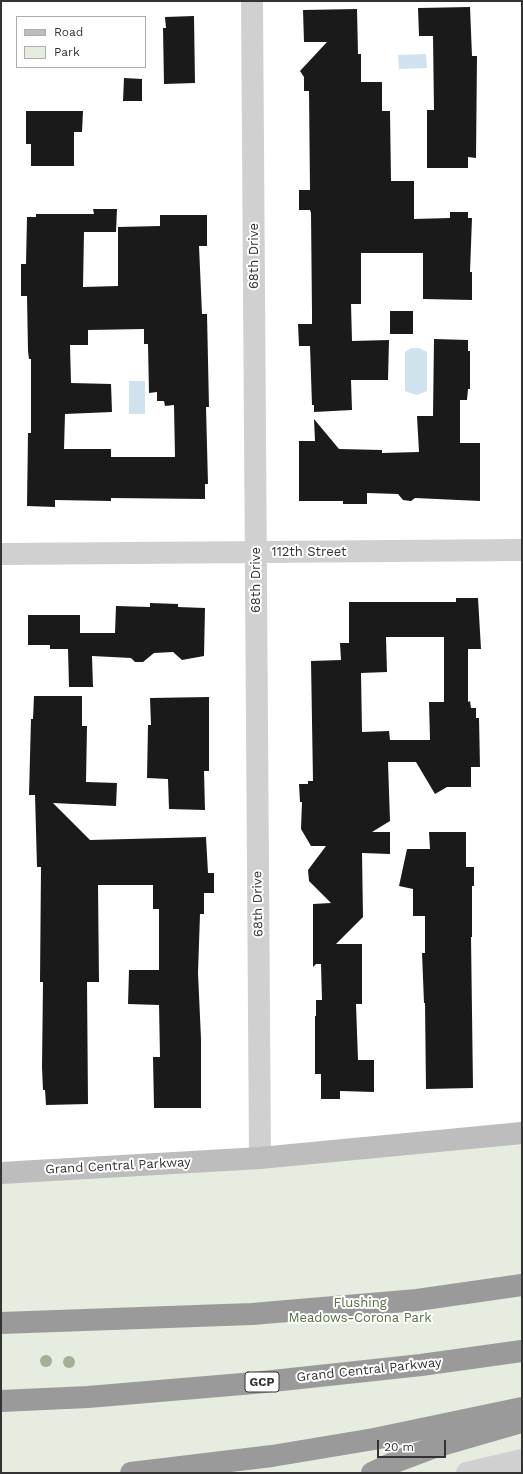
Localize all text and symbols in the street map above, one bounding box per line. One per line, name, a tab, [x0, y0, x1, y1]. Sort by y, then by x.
legend	[16, 16, 146, 68]
text: Road	[54, 25, 83, 39]
text: Park	[54, 45, 80, 59]
street label: 68th Drive	[246, 223, 262, 289]
street label: 112th Street	[272, 544, 346, 560]
street label: 68th Drive	[248, 547, 264, 613]
street label: 68th Drive	[250, 871, 266, 937]
street label: Grand Central Parkway	[45, 1154, 191, 1178]
park label: Flushing Meadows-Corona Park	[288, 1295, 432, 1326]
street label: Grand Central Parkway	[296, 1355, 442, 1385]
road number: GCP	[245, 1372, 279, 1392]
scale bar	[379, 1432, 448, 1458]
text: 20 m	[384, 1440, 414, 1454]

